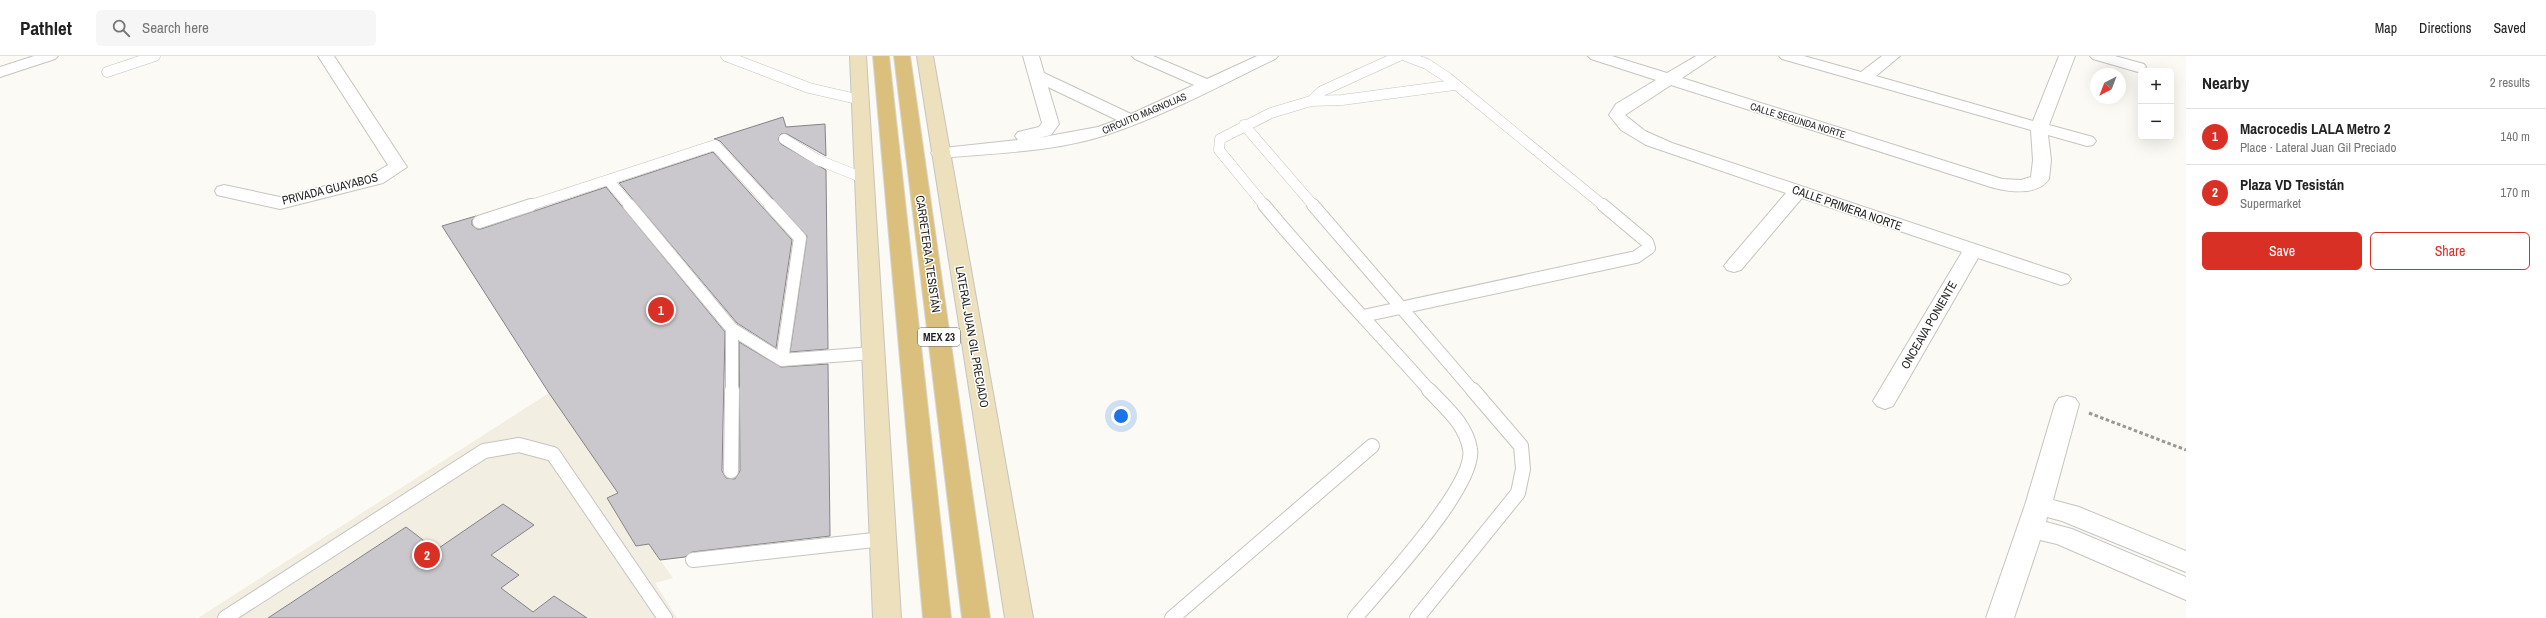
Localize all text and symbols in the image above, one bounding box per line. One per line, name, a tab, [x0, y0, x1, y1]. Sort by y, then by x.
search box	[96, 10, 376, 46]
text: Pathlet	[20, 15, 72, 41]
icon: search	[110, 17, 132, 39]
text: Search here	[142, 17, 209, 38]
text: Map	[2375, 19, 2397, 37]
text: Directions	[2419, 19, 2471, 37]
text: Saved	[2493, 19, 2526, 37]
north arrow	[2090, 68, 2126, 104]
map controls	[2138, 68, 2174, 140]
button: +	[2138, 68, 2174, 104]
text: Nearby	[2202, 71, 2249, 94]
text: 2 results	[2490, 74, 2530, 91]
street label: CIRCUITO MAGNOLIAS	[1100, 90, 1189, 137]
street label: CALLE SEGUNDA NORTE	[1749, 100, 1847, 141]
button: −	[2138, 104, 2174, 140]
text: Macrocedis LALA Metro 2	[2240, 118, 2391, 139]
text: 1	[2212, 128, 2218, 145]
text: 140 m	[2500, 128, 2530, 145]
text: Place · Lateral Juan Gil Preciado	[2240, 139, 2396, 156]
street label: PRIVADA GUAYABOS	[280, 169, 380, 209]
text: Plaza VD Tesistán	[2240, 174, 2344, 195]
street label: CALLE PRIMERA NORTE	[1790, 182, 1904, 234]
text: 2	[2212, 184, 2218, 201]
text: 170 m	[2500, 184, 2530, 201]
street label: CARRETERA A TESISTÁN	[912, 194, 944, 314]
text: Supermarket	[2240, 195, 2301, 212]
button: Save	[2202, 232, 2362, 270]
button: Share	[2370, 232, 2530, 270]
street label: LATERAL JUAN GIL PRECIADO	[952, 265, 992, 409]
street label: ONCEAVA PONIENTE	[1897, 278, 1961, 372]
pin: 1	[648, 295, 674, 325]
road number: MEX 23	[918, 328, 960, 346]
your location	[1111, 406, 1131, 426]
pin: 2	[414, 540, 440, 570]

